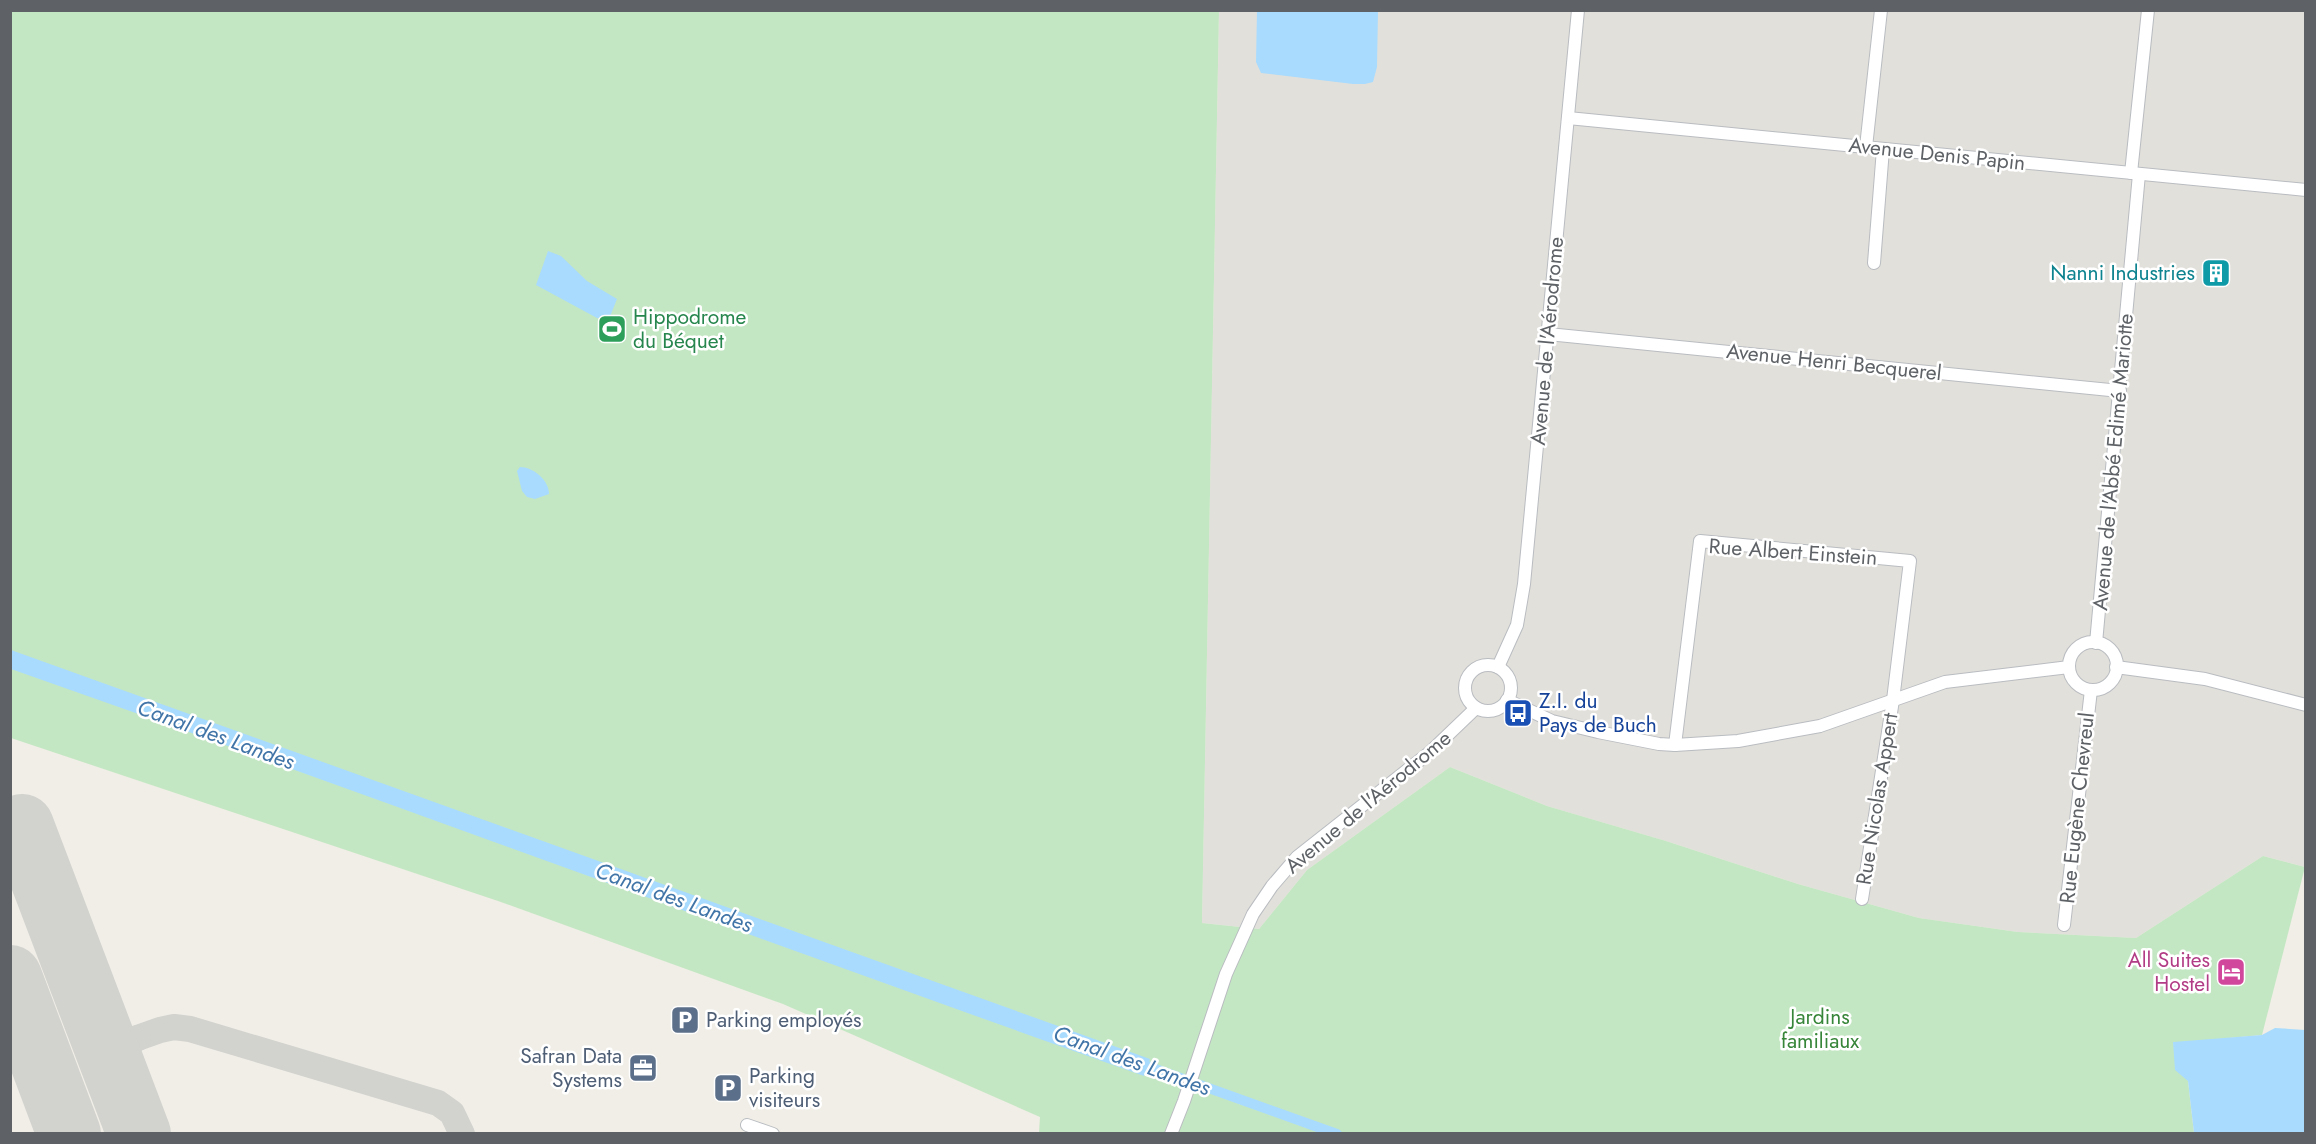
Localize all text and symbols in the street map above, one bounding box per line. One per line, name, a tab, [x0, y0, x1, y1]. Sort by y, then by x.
street label: Avenue Denis Papin	[1847, 130, 2027, 178]
street label: Avenue de l'Aérodrome	[1523, 235, 1571, 446]
building icon: Nanni Industries	[2200, 257, 2232, 289]
place label: Nanni Industries	[2050, 258, 2195, 288]
place label: Hippodrome du Béquet	[633, 302, 747, 356]
street label: Avenue de l'Abbé Edimé Mariotte	[2085, 312, 2141, 612]
sports icon: Hippodrome du Béquet	[596, 313, 628, 345]
street label: Avenue Henri Becquerel	[1725, 336, 1943, 388]
street label: Rue Albert Einstein	[1708, 531, 1878, 573]
place label: Z.I. du Pays de Buch	[1539, 686, 1657, 740]
water label: Canal des Landes	[133, 691, 299, 777]
bus stop icon: Z.I. du Pays de Buch	[1502, 697, 1534, 729]
street label: Rue Nicolas Appert	[1849, 711, 1905, 887]
street label: Rue Eugène Chevreul	[2052, 711, 2102, 905]
street label: Avenue de l'Aérodrome	[1278, 723, 1458, 881]
water label: Canal des Landes	[591, 854, 757, 940]
place label: All Suites Hostel	[2128, 945, 2210, 999]
hotel icon: All Suites Hostel	[2215, 956, 2247, 988]
park label: Jardins familiaux	[1781, 1002, 1859, 1056]
parking icon: Parking employés	[669, 1004, 701, 1036]
place label: Parking employés	[706, 1005, 862, 1035]
water label: Canal des Landes	[1049, 1017, 1215, 1103]
place label: Safran Data Systems	[520, 1041, 622, 1095]
office icon: Safran Data Systems	[627, 1052, 659, 1084]
place label: Parking visiteurs	[749, 1061, 820, 1115]
parking icon: Parking visiteurs	[712, 1072, 744, 1104]

